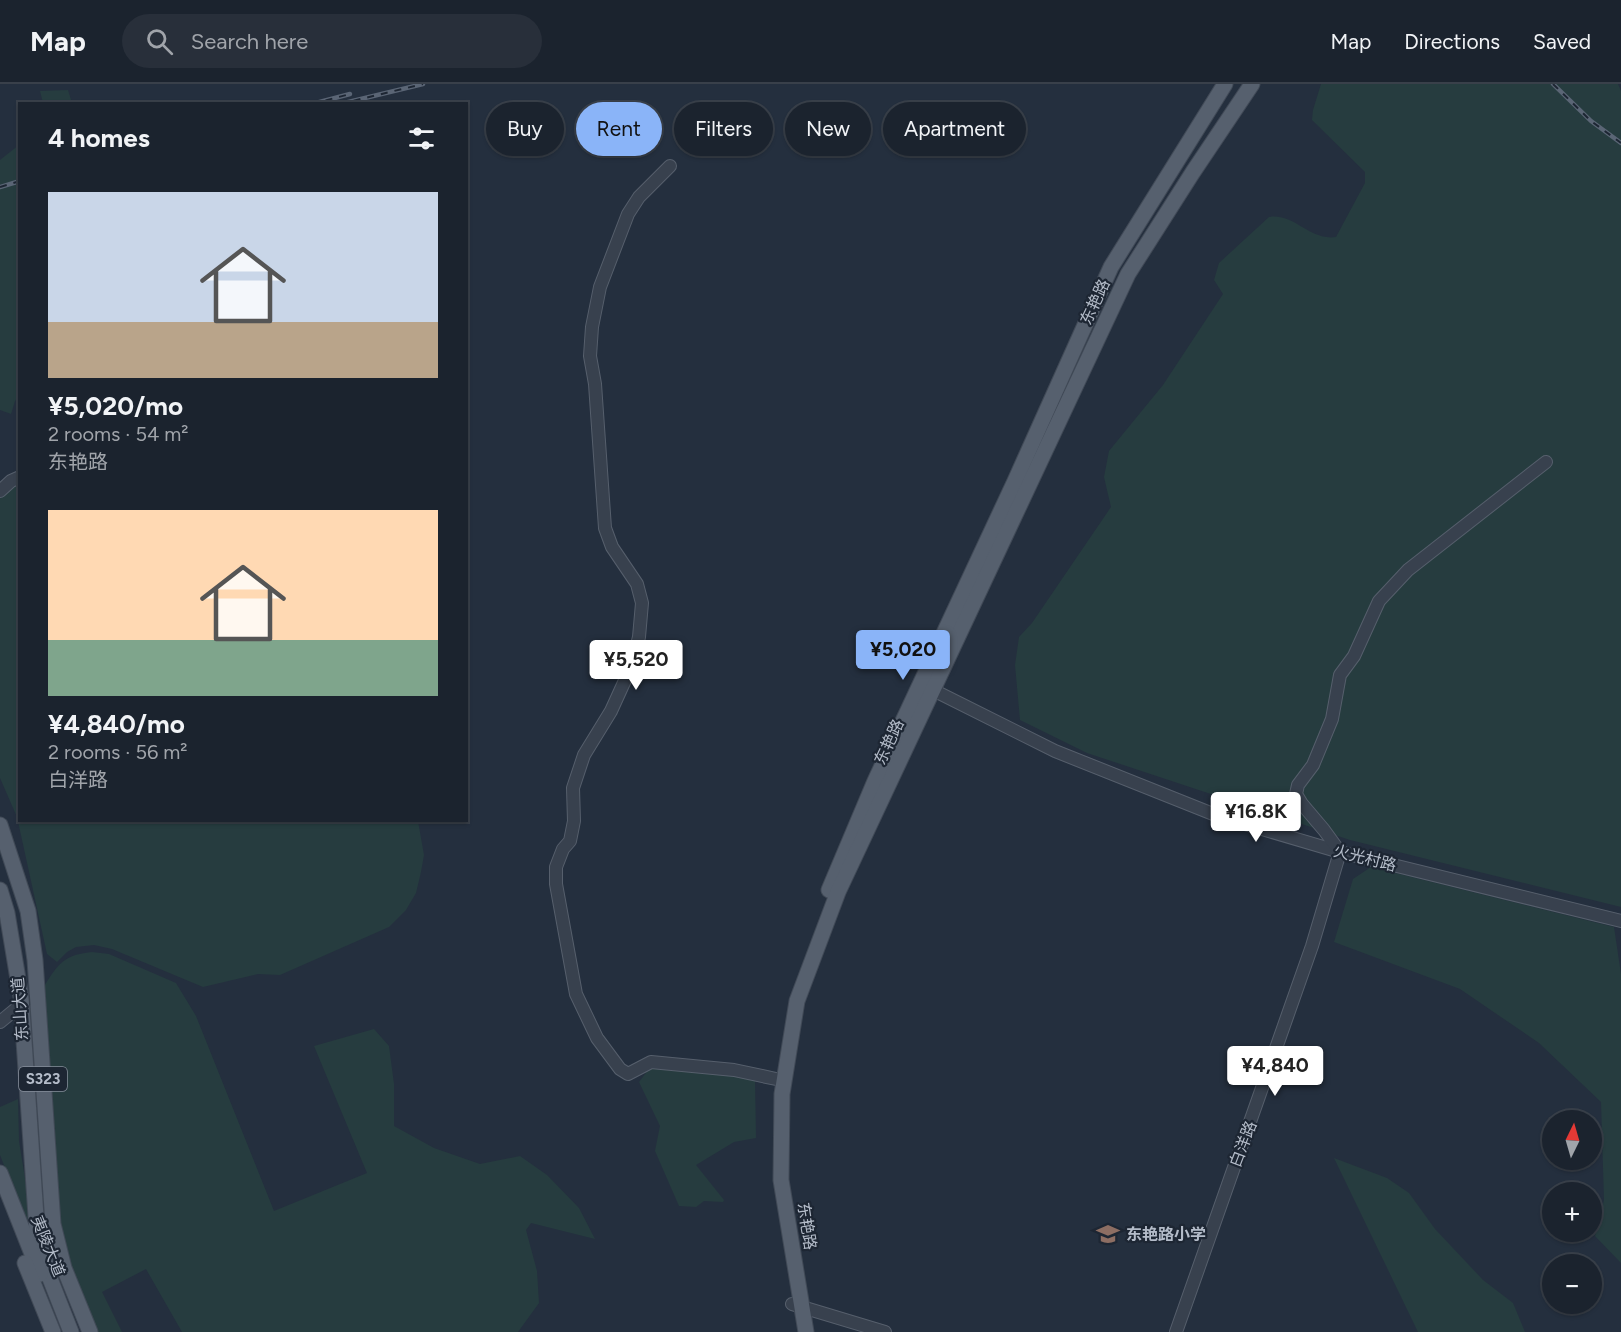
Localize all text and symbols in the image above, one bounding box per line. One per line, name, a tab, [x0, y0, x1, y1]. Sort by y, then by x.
search box	[122, 14, 542, 68]
text: Map	[30, 24, 86, 58]
icon: search	[143, 25, 176, 58]
text: Search here	[191, 28, 308, 55]
text: Map	[1330, 29, 1371, 54]
text: Directions	[1404, 29, 1500, 54]
text: Saved	[1533, 29, 1591, 54]
chip: Buy	[486, 102, 564, 156]
chip: Rent	[576, 102, 662, 156]
chip: Filters	[674, 102, 773, 156]
chip: New	[785, 102, 871, 156]
chip: Apartment	[883, 102, 1026, 156]
text: 4 homes	[48, 122, 150, 154]
icon: filters	[405, 122, 438, 155]
icon: home	[189, 231, 297, 339]
street label: 东艳路	[1076, 276, 1114, 328]
text: ¥5,020/mo	[48, 390, 183, 422]
text: 2 rooms · 54 m²	[48, 422, 188, 446]
text: 东艳路	[48, 450, 108, 474]
icon: home	[189, 549, 297, 657]
pin: ¥5,020	[854, 630, 952, 681]
text: ¥5,020	[870, 637, 936, 661]
pin: ¥5,520	[587, 640, 685, 691]
text: ¥5,520	[604, 647, 668, 671]
text: ¥4,840/mo	[48, 708, 185, 740]
street label: 东艳路	[870, 716, 908, 768]
text: 2 rooms · 56 m²	[48, 740, 187, 764]
text: 白洋路	[48, 768, 108, 792]
pin: ¥16.8K	[1207, 792, 1305, 843]
text: ¥16.8K	[1225, 799, 1287, 823]
street label: 火光村路	[1332, 841, 1398, 875]
street label: 东山大道	[8, 976, 32, 1042]
pin: ¥4,840	[1226, 1046, 1324, 1097]
text: ¥4,840	[1241, 1053, 1309, 1077]
road number: S323	[19, 1067, 67, 1091]
north arrow	[1542, 1110, 1602, 1170]
map controls	[1542, 1110, 1602, 1314]
street label: 白洋路	[1226, 1118, 1260, 1170]
button: +	[1542, 1182, 1602, 1242]
street label: 东艳路	[794, 1201, 820, 1251]
street label: 夷陵大道	[27, 1213, 69, 1279]
school or university icon: 东艳路小学	[1095, 1221, 1121, 1247]
place label: 东艳路小学	[1126, 1225, 1206, 1244]
button: −	[1542, 1254, 1602, 1314]

